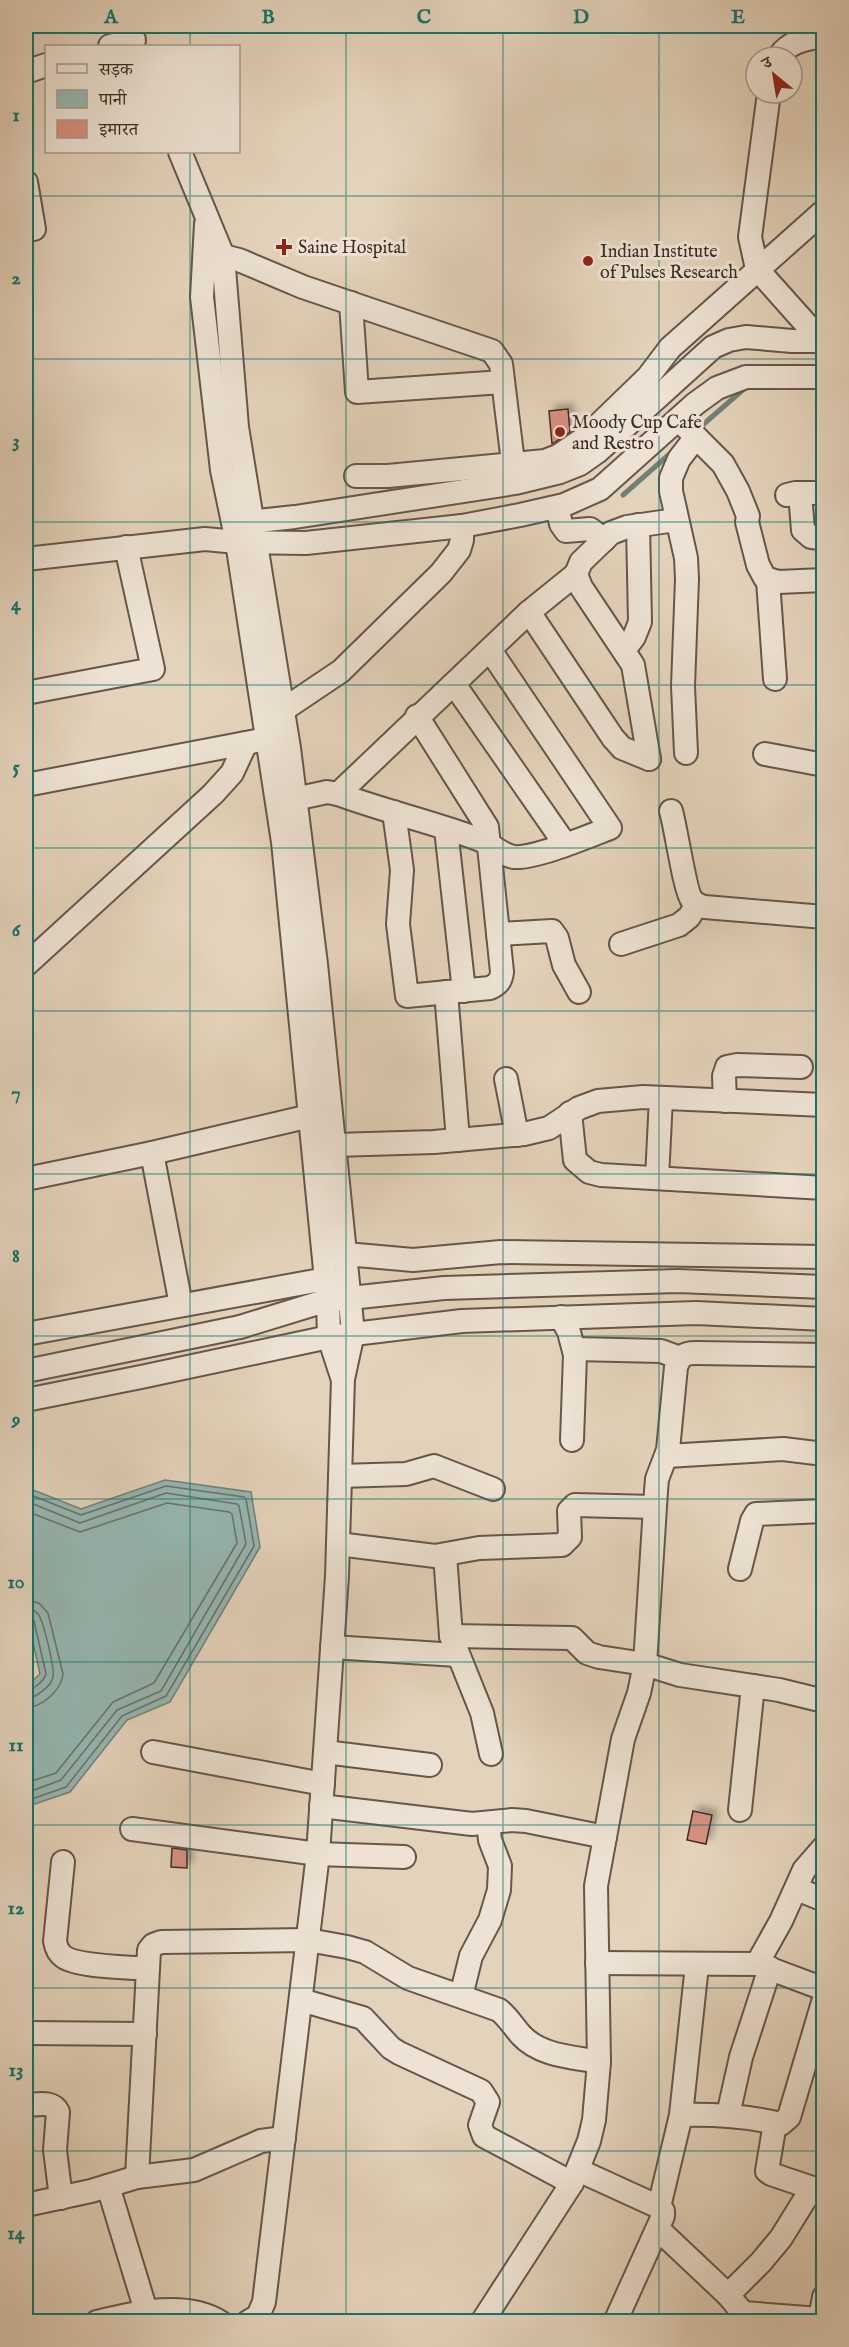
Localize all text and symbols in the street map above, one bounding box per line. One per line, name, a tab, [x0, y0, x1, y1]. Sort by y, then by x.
text: A	[103, 5, 119, 30]
text: B	[261, 5, 275, 30]
text: C	[417, 5, 431, 30]
text: D	[573, 5, 589, 30]
text: E	[731, 5, 745, 30]
legend	[45, 45, 240, 153]
north arrow	[744, 45, 804, 105]
text: उ	[758, 52, 778, 75]
text: सड़क	[98, 59, 134, 82]
text: पानी	[98, 89, 128, 112]
text: 1	[12, 103, 20, 128]
text: इमारत	[98, 119, 139, 142]
place label: Saine Hospital	[298, 237, 406, 260]
marker: Saine Hospital	[275, 238, 293, 256]
place label: Indian Institute of Pulses Research	[600, 241, 738, 285]
marker: Indian Institute of Pulses Research	[581, 254, 595, 268]
text: 2	[11, 266, 21, 291]
place label: Moody Cup Cafe and Restro	[572, 412, 702, 456]
marker: Moody Cup Cafe and Restro	[553, 425, 567, 439]
text: 3	[12, 429, 20, 454]
text: 4	[11, 592, 22, 617]
text: 5	[12, 755, 20, 780]
text: 6	[12, 918, 22, 943]
text: 7	[11, 1081, 21, 1106]
text: 8	[12, 1244, 20, 1269]
text: 9	[11, 1407, 21, 1432]
text: 10	[7, 1570, 25, 1595]
text: 11	[9, 1733, 23, 1758]
text: 12	[8, 1896, 25, 1921]
text: 13	[9, 2058, 23, 2083]
text: 14	[7, 2221, 26, 2246]

